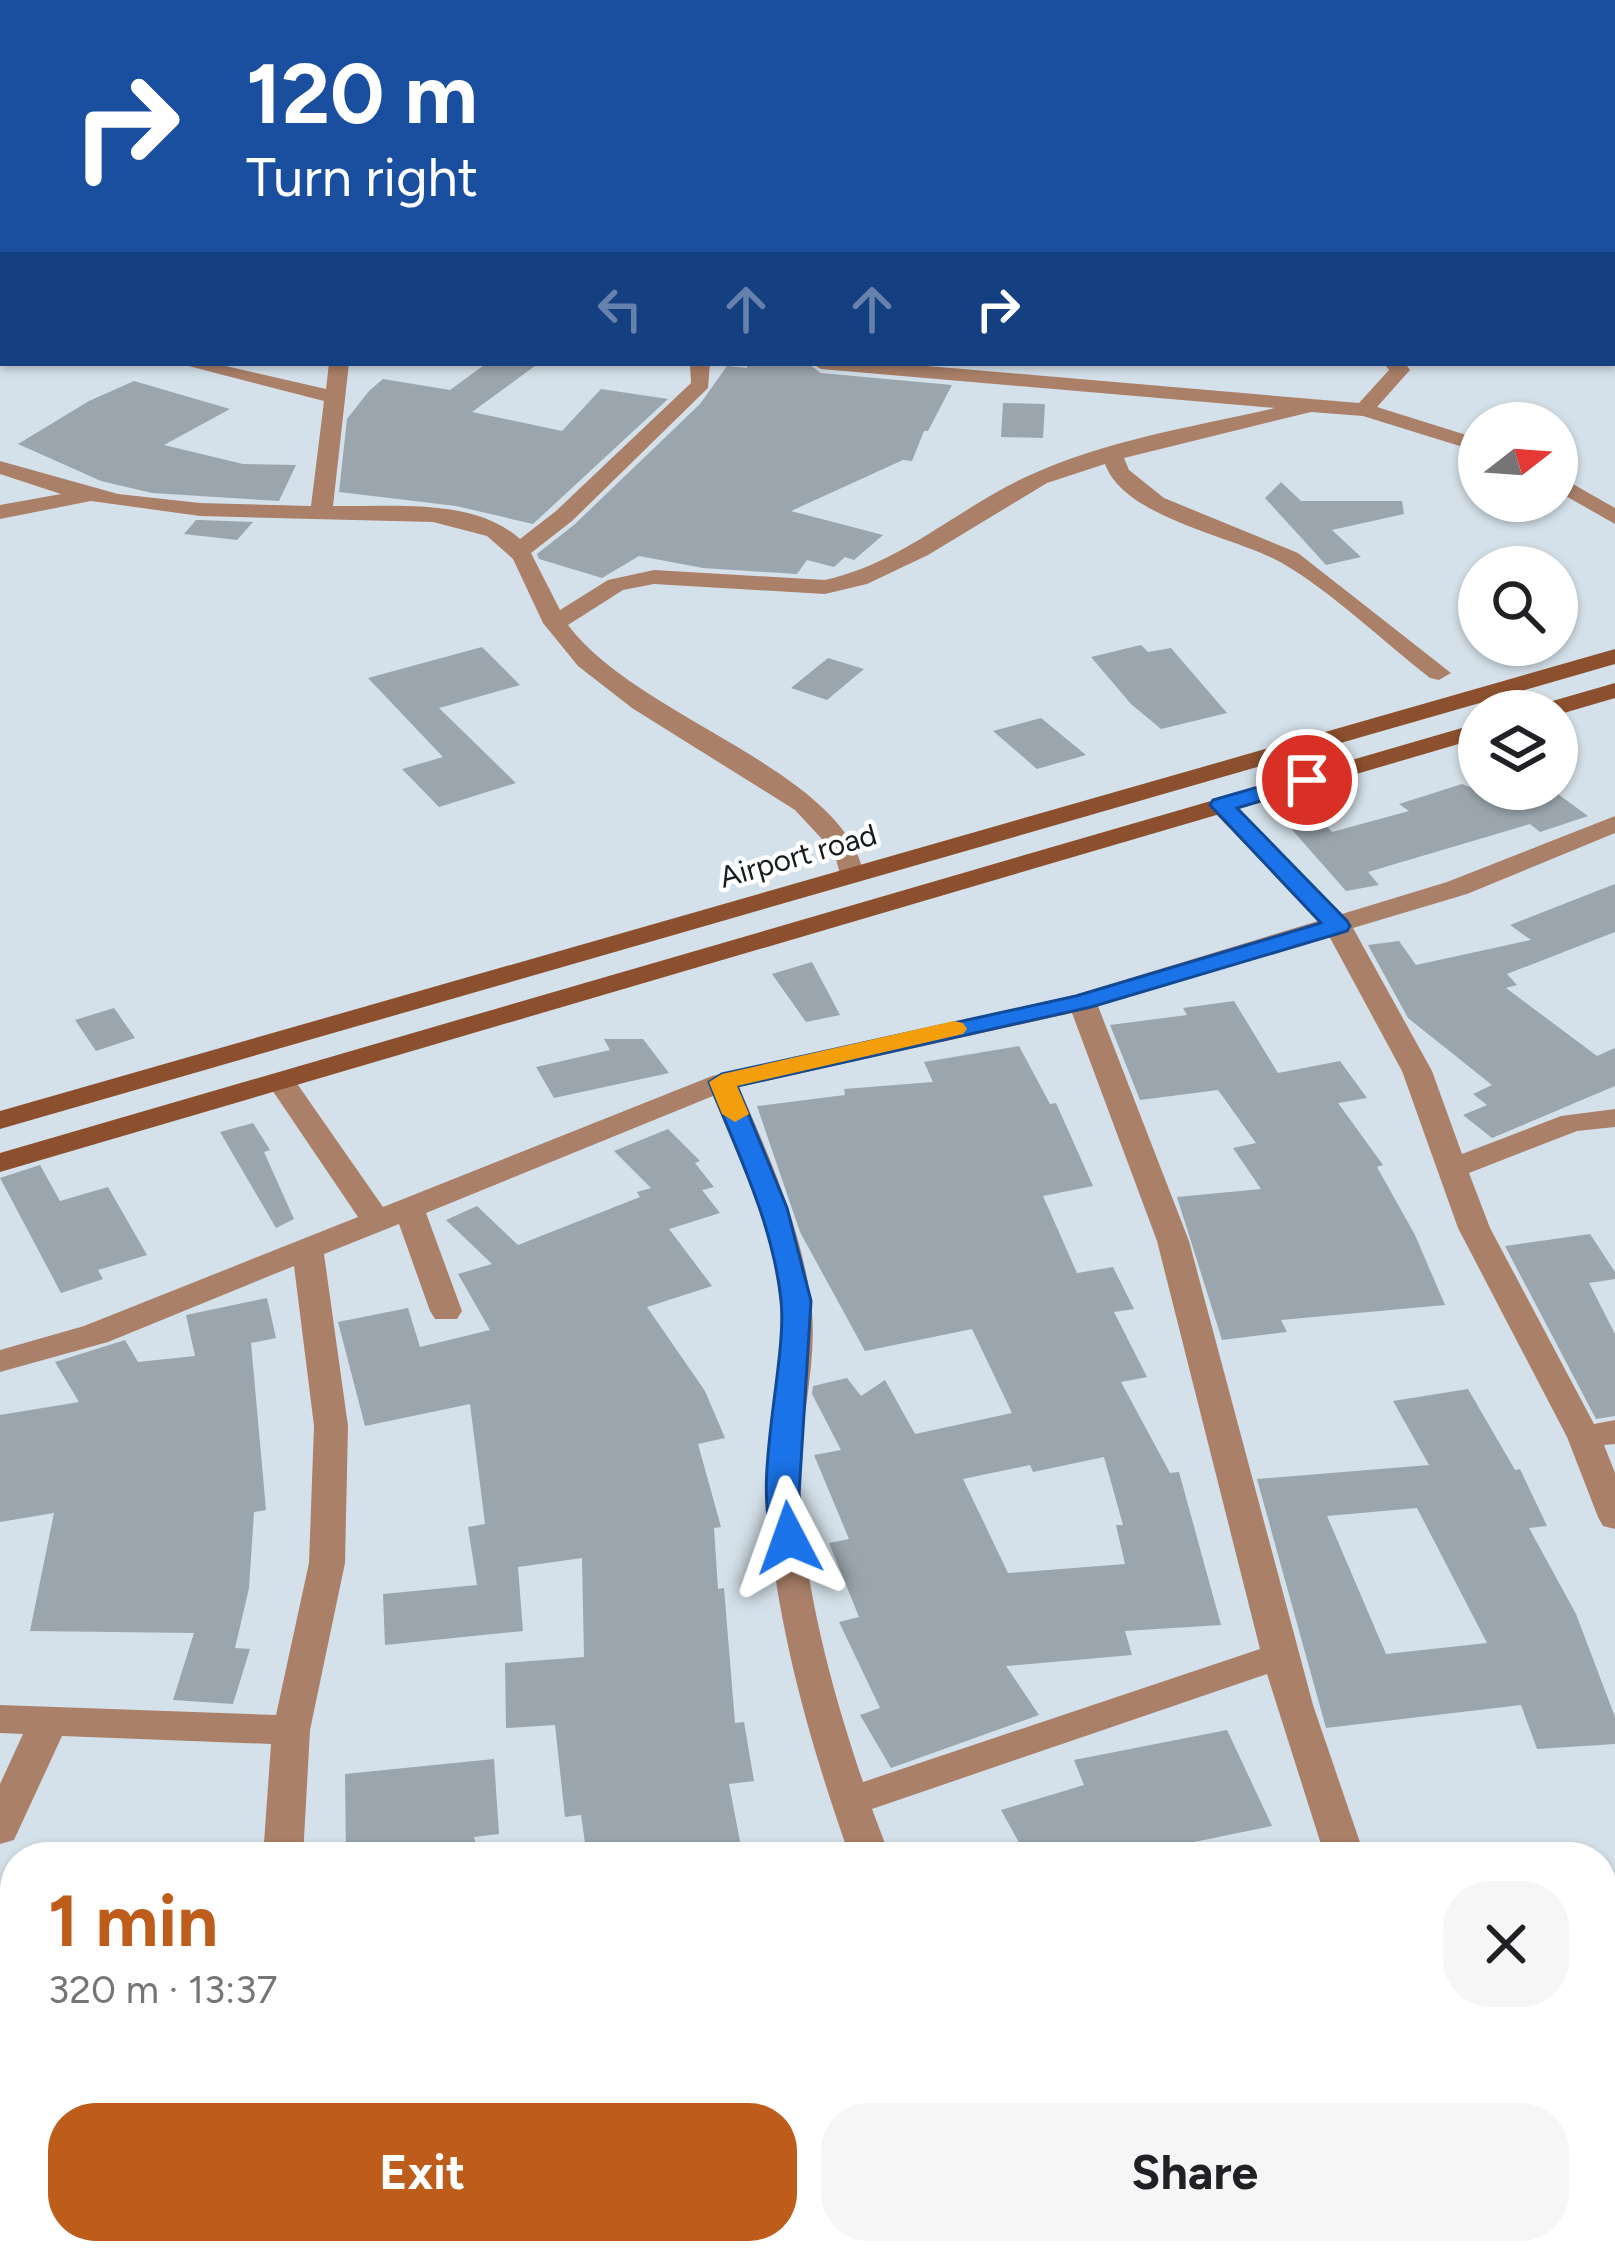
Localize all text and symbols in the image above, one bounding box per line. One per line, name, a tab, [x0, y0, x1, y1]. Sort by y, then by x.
text: 120 m	[246, 43, 478, 144]
icon: right	[48, 48, 204, 204]
text: Turn right	[246, 145, 478, 210]
icon: left	[587, 276, 653, 342]
icon: ahead	[713, 276, 779, 342]
icon: ahead	[839, 276, 905, 342]
icon: right	[965, 276, 1031, 342]
north arrow	[1458, 402, 1578, 522]
map controls	[1458, 402, 1578, 810]
button: search	[1458, 546, 1578, 666]
button: layers	[1458, 690, 1578, 810]
pin	[1256, 729, 1358, 831]
icon: arrive	[1274, 747, 1340, 813]
street label: Airport road	[715, 815, 881, 896]
position arrow	[726, 1475, 852, 1601]
text: 1 min	[48, 1878, 218, 1964]
button: close	[1443, 1881, 1569, 2007]
text: 320 m · 13:37	[48, 1966, 277, 2013]
button: Exit	[48, 2103, 797, 2241]
button: Share	[821, 2103, 1569, 2241]

